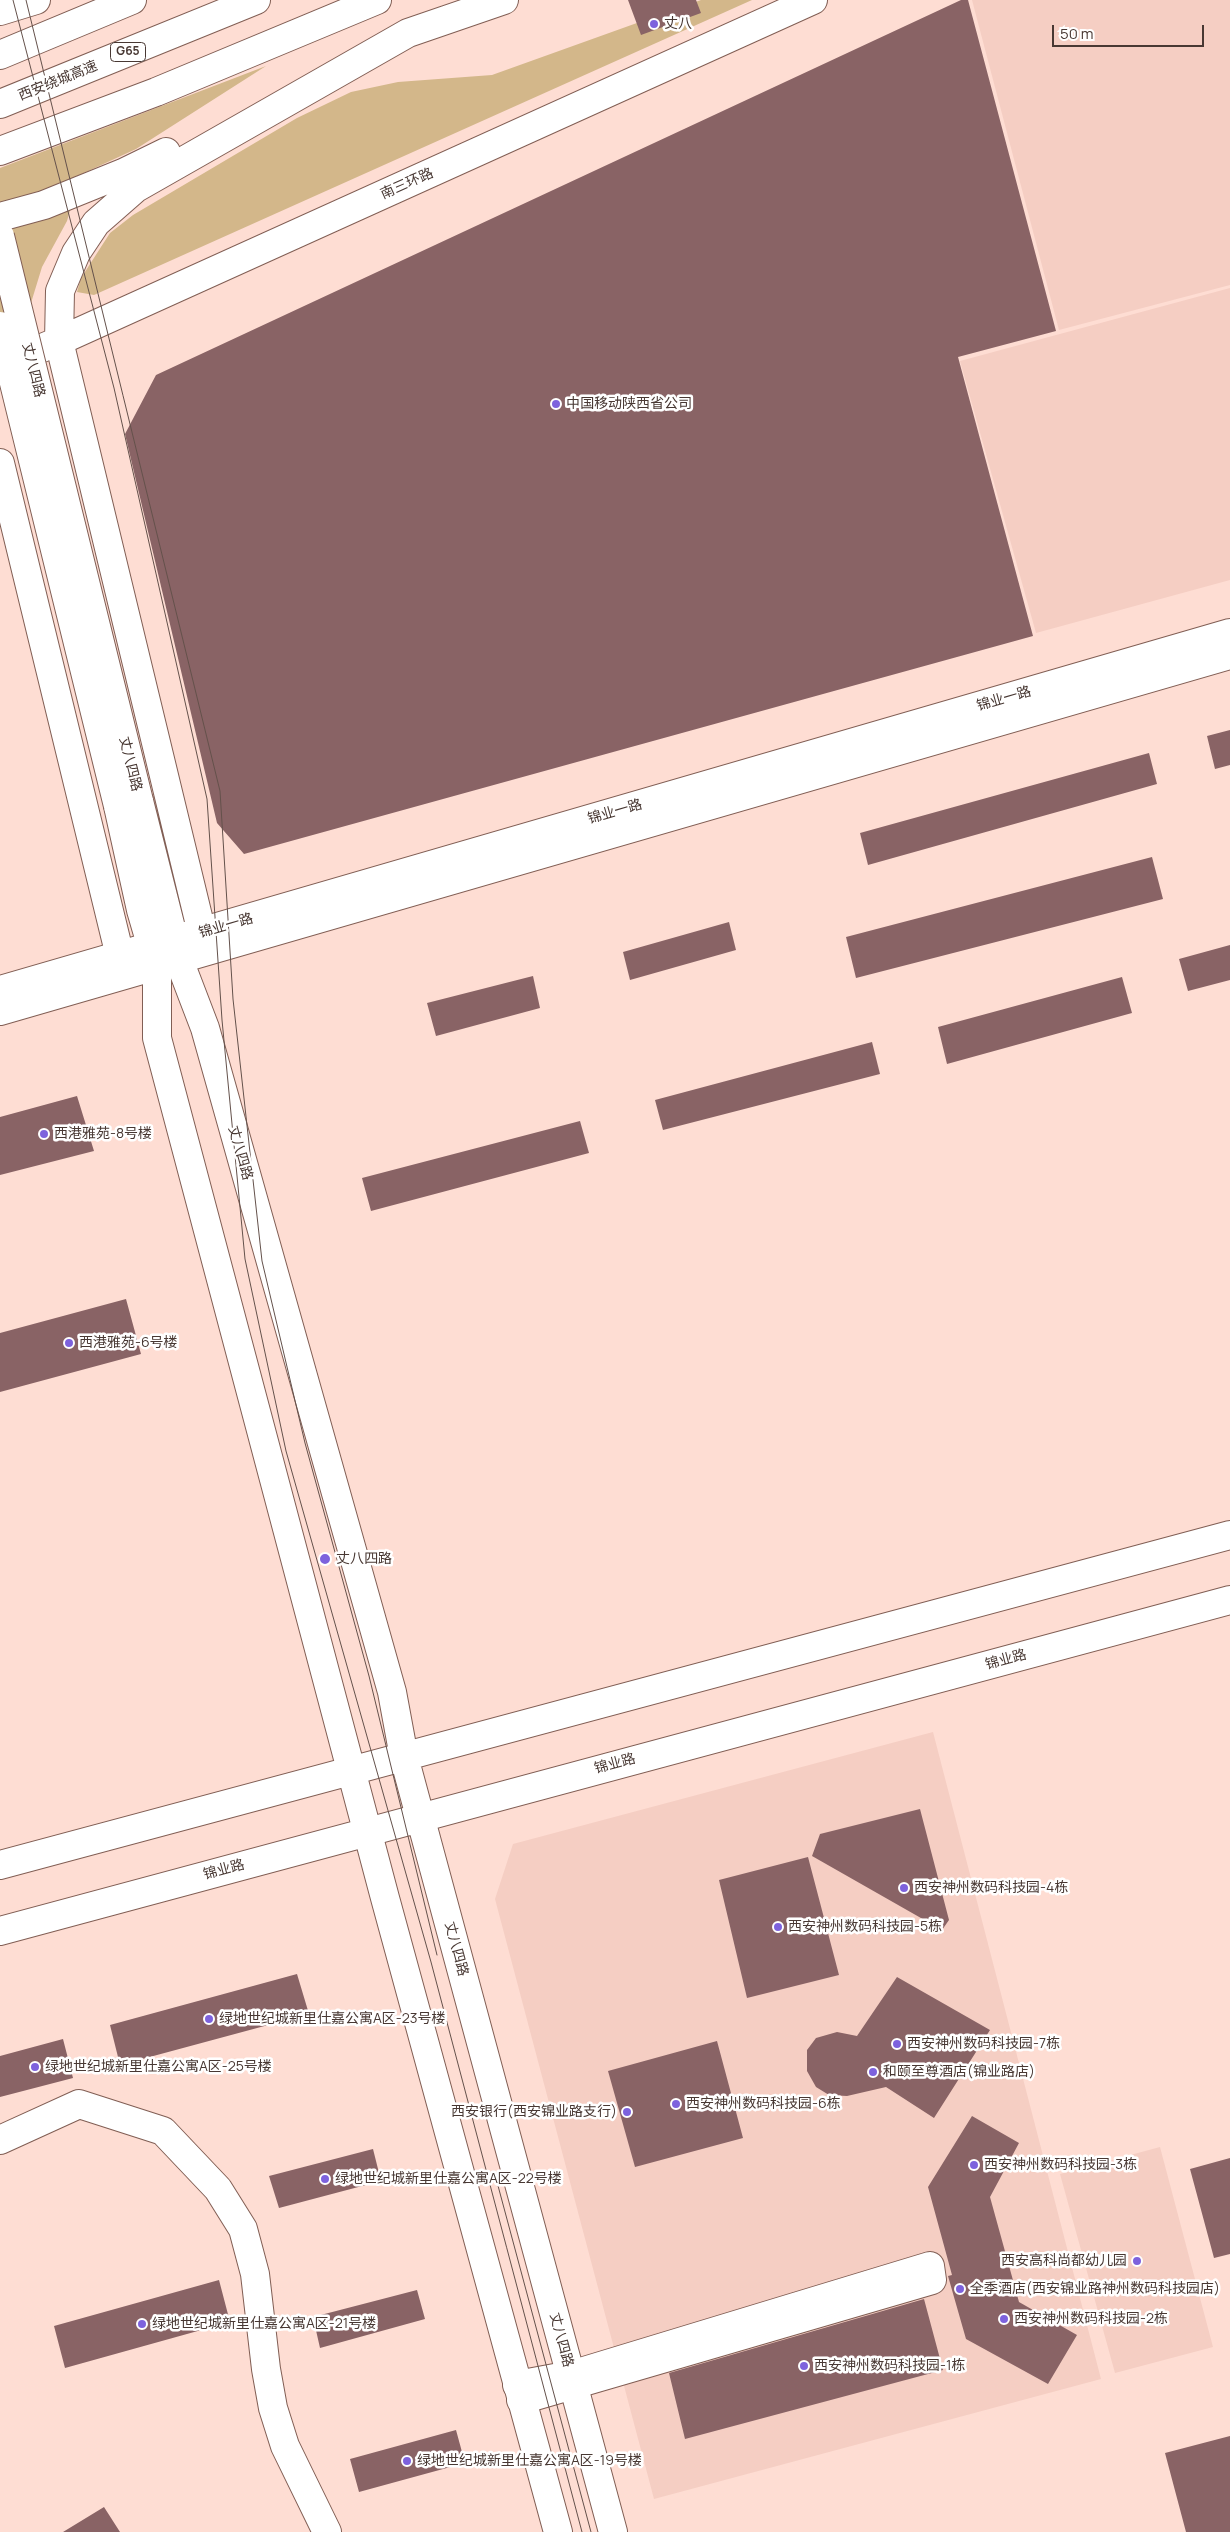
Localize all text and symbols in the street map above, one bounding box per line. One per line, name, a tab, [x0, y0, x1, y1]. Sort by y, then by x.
scale bar	[1055, 15, 1208, 47]
place label: 丈八	[664, 16, 692, 32]
marker: 丈八	[648, 18, 660, 30]
text: 50 m	[1060, 23, 1094, 44]
road number: G65	[110, 42, 146, 62]
street label: 西安绕城高速	[16, 57, 100, 105]
street label: 南三环路	[378, 165, 436, 203]
street label: 丈八四路	[18, 341, 48, 399]
place label: 中国移动陕西省公司	[566, 396, 692, 412]
marker: 中国移动陕西省公司	[550, 398, 562, 410]
street label: 锦业一路	[975, 683, 1033, 715]
street label: 丈八四路	[115, 735, 145, 793]
street label: 锦业一路	[586, 796, 644, 828]
street label: 锦业一路	[197, 910, 255, 942]
street label: 丈八四路	[224, 1124, 256, 1182]
place label: 西港雅苑-8号楼	[54, 1126, 152, 1142]
marker: 西港雅苑-8号楼	[38, 1128, 50, 1140]
place label: 西港雅苑-6号楼	[79, 1335, 178, 1351]
marker: 西港雅苑-6号楼	[63, 1337, 75, 1349]
place label: 丈八四路	[336, 1551, 392, 1567]
marker: 丈八四路	[318, 1552, 332, 1566]
street label: 锦业路	[984, 1646, 1028, 1674]
street label: 锦业路	[593, 1750, 637, 1778]
street label: 锦业路	[202, 1856, 246, 1884]
place label: 西安神州数码科技园-4栋	[914, 1880, 1068, 1896]
marker: 西安神州数码科技园-4栋	[898, 1882, 910, 1894]
place label: 西安神州数码科技园-5栋	[788, 1919, 942, 1935]
street label: 丈八四路	[441, 1920, 471, 1978]
marker: 西安神州数码科技园-5栋	[772, 1921, 784, 1933]
place label: 绿地世纪城新里仕嘉公寓A区-23号楼	[219, 2011, 445, 2027]
marker: 绿地世纪城新里仕嘉公寓A区-23号楼	[203, 2013, 215, 2025]
place label: 西安神州数码科技园-7栋	[907, 2036, 1060, 2052]
marker: 西安神州数码科技园-7栋	[891, 2038, 903, 2050]
place label: 绿地世纪城新里仕嘉公寓A区-25号楼	[45, 2059, 272, 2075]
marker: 绿地世纪城新里仕嘉公寓A区-25号楼	[29, 2061, 41, 2073]
place label: 和颐至尊酒店(锦业路店)	[883, 2064, 1035, 2080]
marker: 和颐至尊酒店(锦业路店)	[867, 2066, 879, 2078]
place label: 西安神州数码科技园-6栋	[686, 2096, 841, 2112]
marker: 西安神州数码科技园-6栋	[670, 2098, 682, 2110]
place label: 西安银行(西安锦业路支行)	[451, 2104, 617, 2120]
marker: 西安银行(西安锦业路支行)	[621, 2106, 633, 2118]
place label: 西安神州数码科技园-3栋	[984, 2157, 1137, 2173]
marker: 西安神州数码科技园-3栋	[968, 2159, 980, 2171]
place label: 绿地世纪城新里仕嘉公寓A区-22号楼	[335, 2171, 562, 2187]
marker: 绿地世纪城新里仕嘉公寓A区-22号楼	[319, 2173, 331, 2185]
place label: 西安高科尚都幼儿园	[1001, 2253, 1127, 2269]
marker: 西安高科尚都幼儿园	[1131, 2255, 1143, 2267]
place label: 全季酒店(西安锦业路神州数码科技园店)	[970, 2281, 1220, 2297]
marker: 全季酒店(西安锦业路神州数码科技园店)	[954, 2283, 966, 2295]
street label: 丈八四路	[546, 2311, 576, 2369]
place label: 西安神州数码科技园-2栋	[1014, 2311, 1168, 2327]
marker: 西安神州数码科技园-2栋	[998, 2313, 1010, 2325]
place label: 绿地世纪城新里仕嘉公寓A区-21号楼	[152, 2316, 376, 2332]
marker: 绿地世纪城新里仕嘉公寓A区-21号楼	[136, 2318, 148, 2330]
place label: 西安神州数码科技园-1栋	[814, 2358, 965, 2374]
marker: 西安神州数码科技园-1栋	[798, 2360, 810, 2372]
place label: 绿地世纪城新里仕嘉公寓A区-19号楼	[417, 2453, 642, 2469]
marker: 绿地世纪城新里仕嘉公寓A区-19号楼	[401, 2455, 413, 2467]

